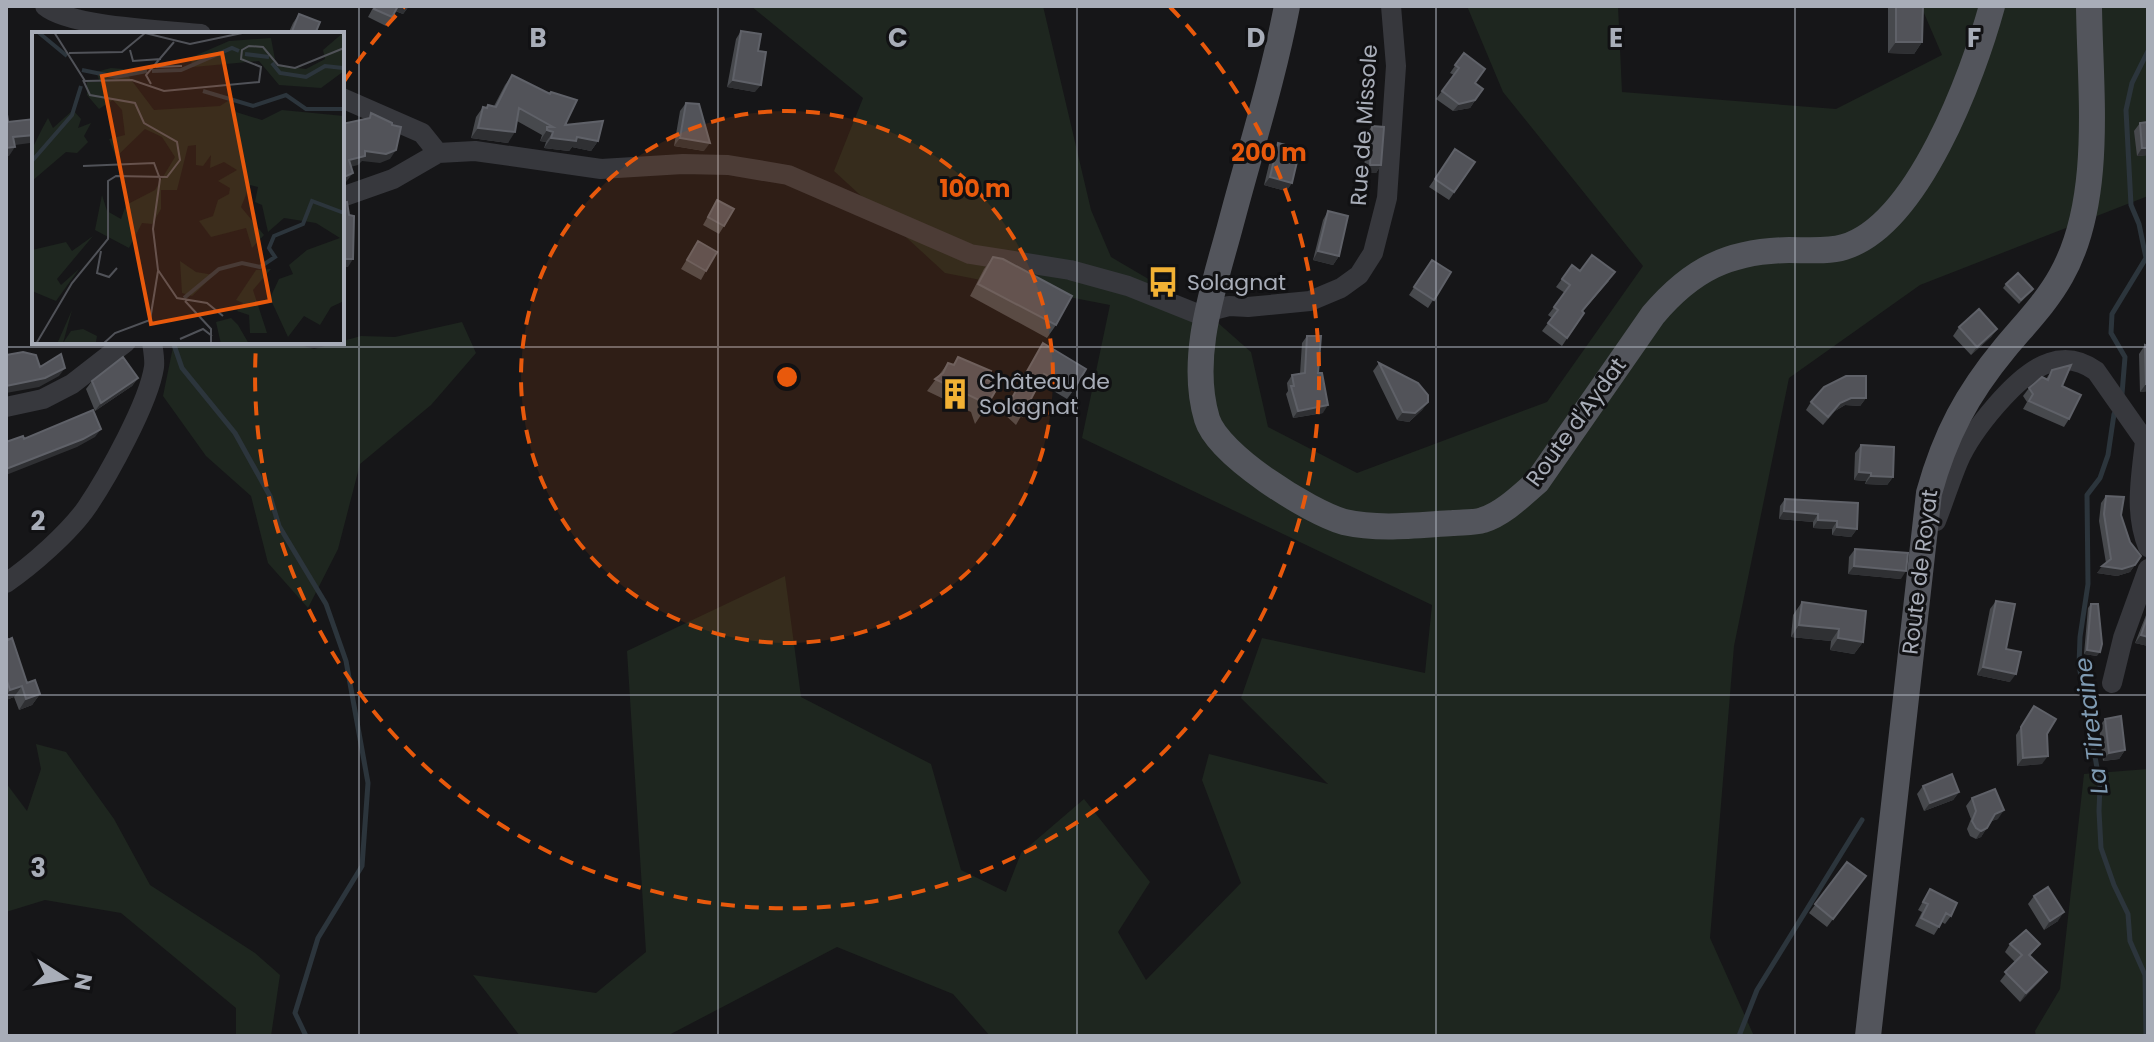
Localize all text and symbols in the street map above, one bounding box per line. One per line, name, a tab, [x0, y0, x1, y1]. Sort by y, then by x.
text: B	[529, 20, 547, 56]
text: C	[888, 20, 908, 56]
text: D	[1247, 20, 1266, 56]
text: E	[1609, 20, 1623, 56]
text: F	[1967, 20, 1981, 56]
inset map	[32, 32, 344, 344]
street label: Rue de Missole	[1343, 43, 1385, 207]
text: 200 m	[1231, 136, 1307, 169]
text: 100 m	[940, 172, 1010, 205]
bus stop icon: Solagnat	[1146, 265, 1180, 299]
place label: Solagnat	[1187, 267, 1286, 298]
street label: Route d'Aydat	[1519, 351, 1633, 493]
centre of rings	[773, 363, 801, 391]
place label: Château de Solagnat	[979, 366, 1110, 422]
building icon: Château de Solagnat	[938, 377, 972, 411]
street label: Route de Royat	[1894, 488, 1946, 656]
text: 2	[31, 503, 46, 539]
water label: La Tiretaine	[2066, 656, 2116, 796]
text: 3	[30, 850, 46, 886]
north arrow	[24, 938, 104, 1018]
text: N	[66, 971, 100, 993]

